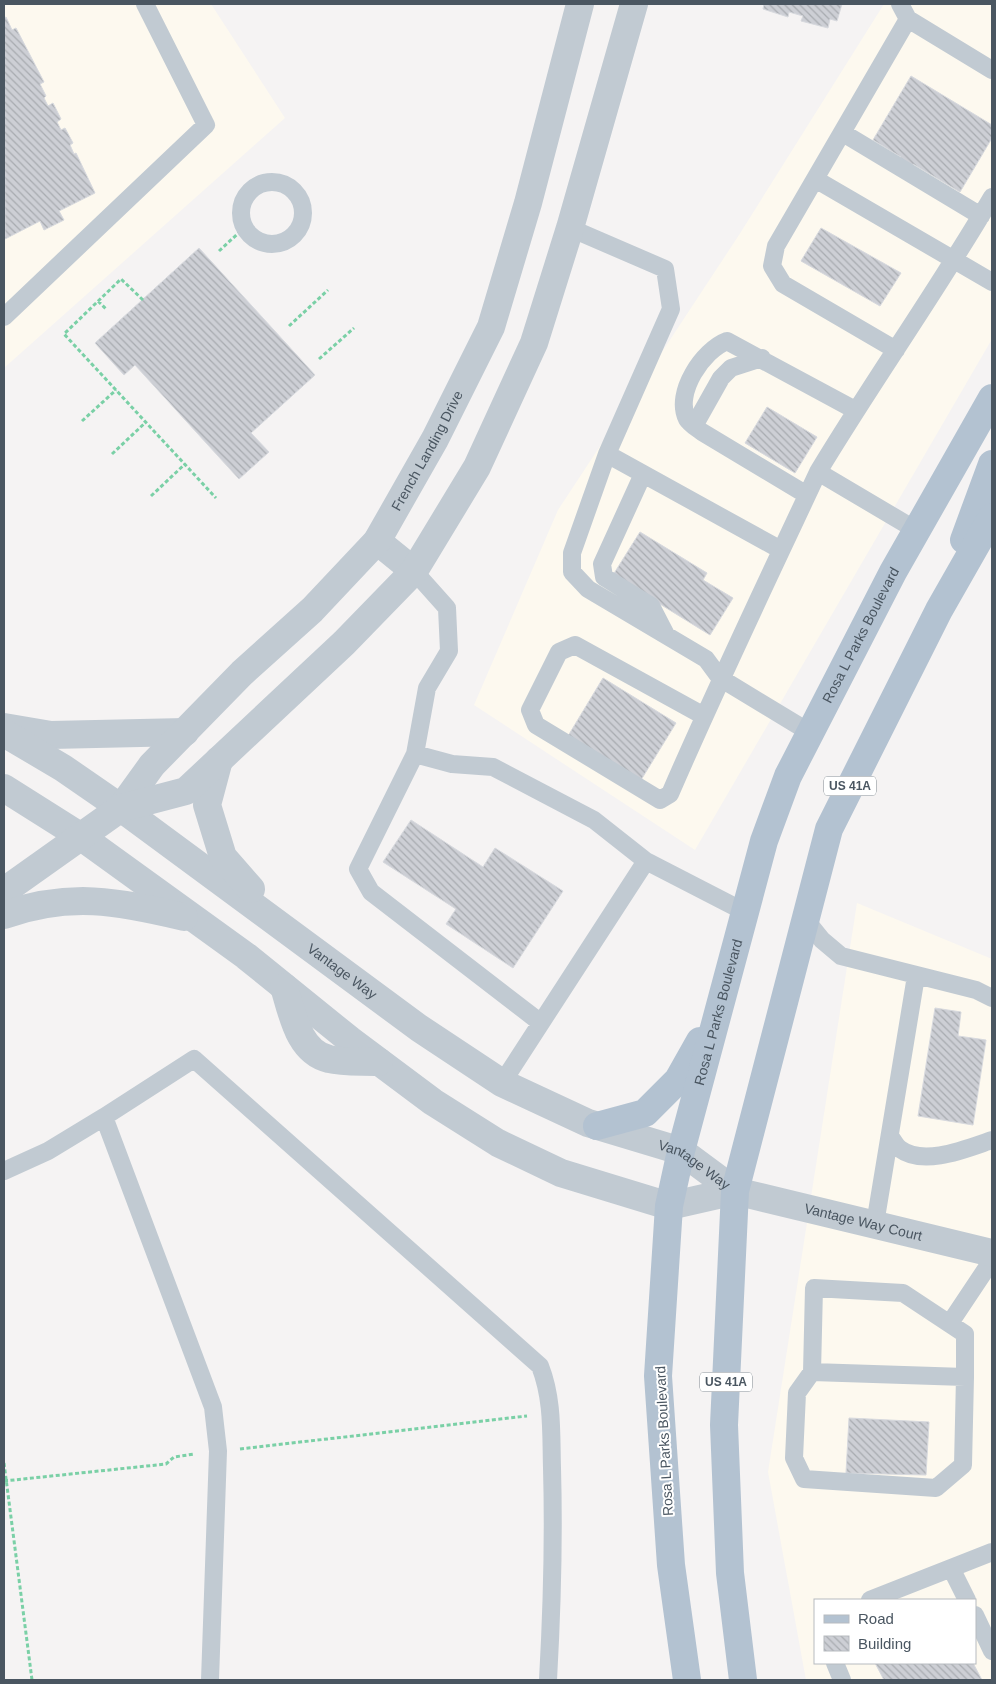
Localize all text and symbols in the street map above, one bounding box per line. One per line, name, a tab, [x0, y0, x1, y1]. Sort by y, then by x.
street label: French Landing Drive	[388, 388, 466, 513]
street label: Rosa L Parks Boulevard	[819, 564, 902, 706]
road number: US 41A	[824, 776, 876, 796]
street label: Rosa L Parks Boulevard	[691, 937, 745, 1087]
street label: Vantage Way	[304, 940, 380, 1002]
street label: Vantage Way	[656, 1137, 733, 1193]
street label: Vantage Way Court	[803, 1200, 924, 1244]
street label: Rosa L Parks Boulevard	[652, 1365, 676, 1517]
road number: US 41A	[700, 1372, 752, 1391]
legend	[814, 1599, 976, 1664]
text: Road	[858, 1610, 894, 1627]
text: Building	[858, 1635, 911, 1652]

